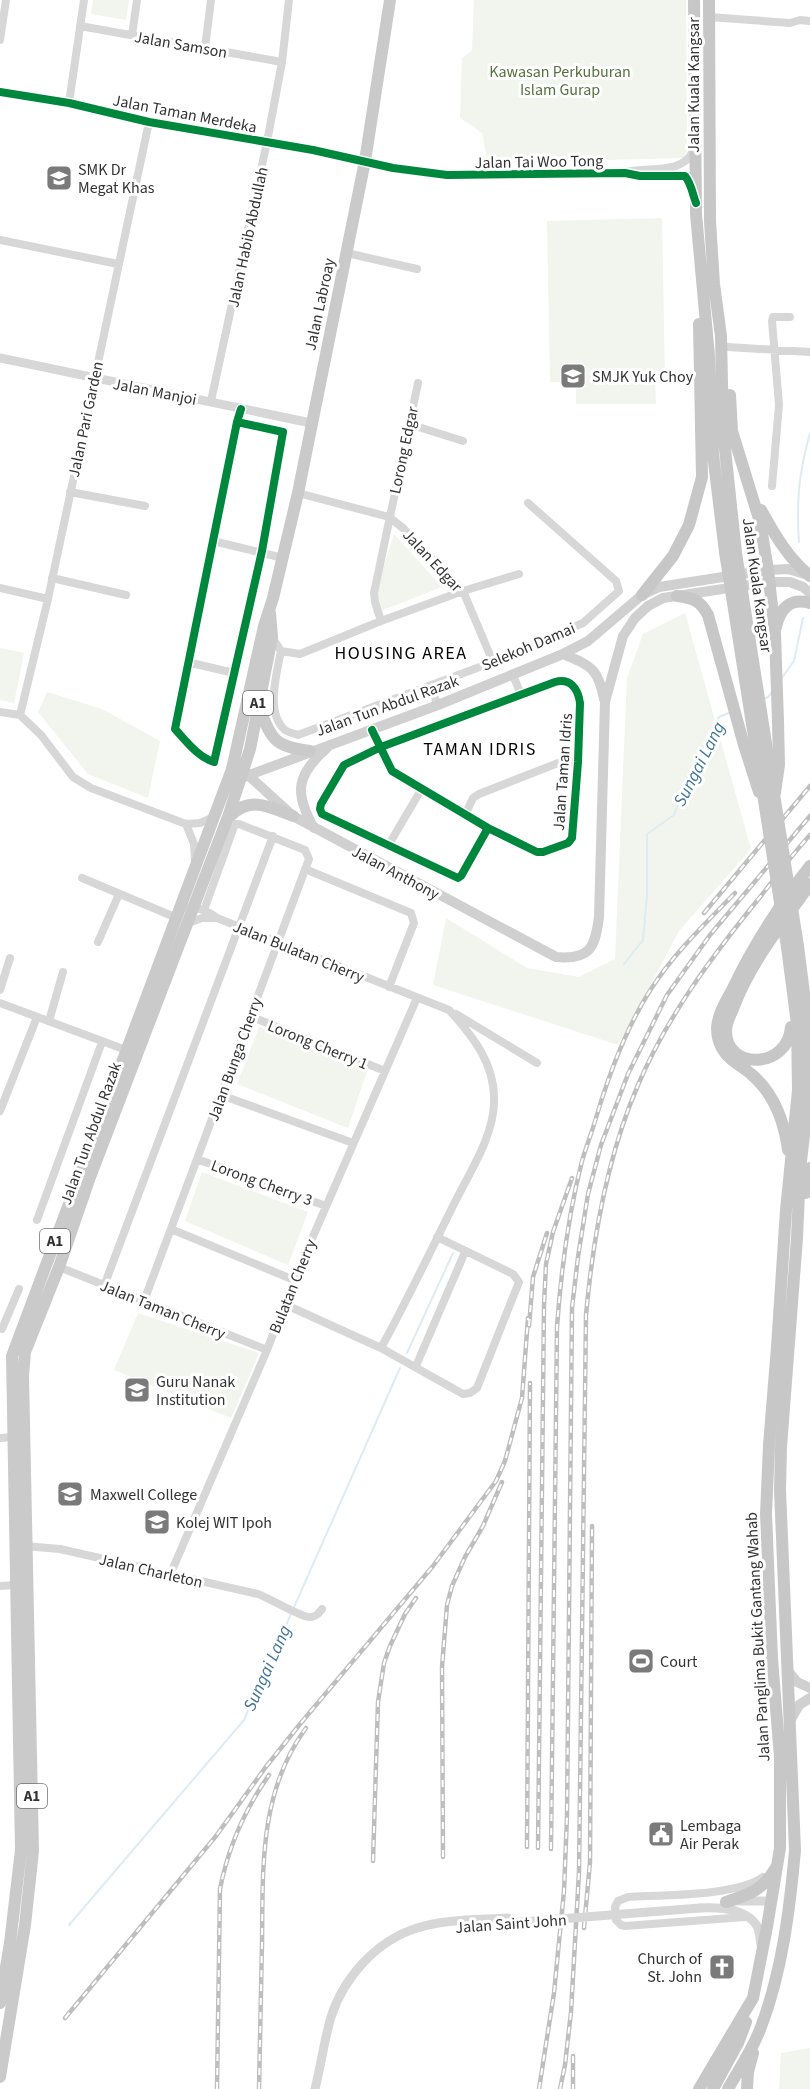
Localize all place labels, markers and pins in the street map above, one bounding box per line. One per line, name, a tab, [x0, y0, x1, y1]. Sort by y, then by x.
place label: SMK Dr Megat Khas	[78, 159, 155, 199]
school or university icon: SMK Dr Megat Khas	[44, 163, 74, 193]
school or university icon: SMJK Yuk Choy	[558, 361, 588, 391]
place label: SMJK Yuk Choy	[592, 366, 694, 388]
place label: Guru Nanak Institution	[156, 1371, 235, 1411]
school or university icon: Guru Nanak Institution	[122, 1375, 152, 1405]
school or university icon: Maxwell College	[55, 1479, 85, 1509]
place label: Maxwell College	[90, 1484, 197, 1506]
school or university icon: Kolej WIT Ipoh	[142, 1507, 172, 1537]
place label: Kolej WIT Ipoh	[176, 1512, 272, 1534]
sports icon: Court	[626, 1646, 656, 1676]
place label: Court	[660, 1651, 698, 1673]
place label: Lembaga Air Perak	[680, 1815, 741, 1855]
public building icon: Lembaga Air Perak	[646, 1819, 676, 1849]
place label: Church of St. John	[638, 1948, 703, 1988]
church icon: Church of St. John	[707, 1952, 737, 1982]

